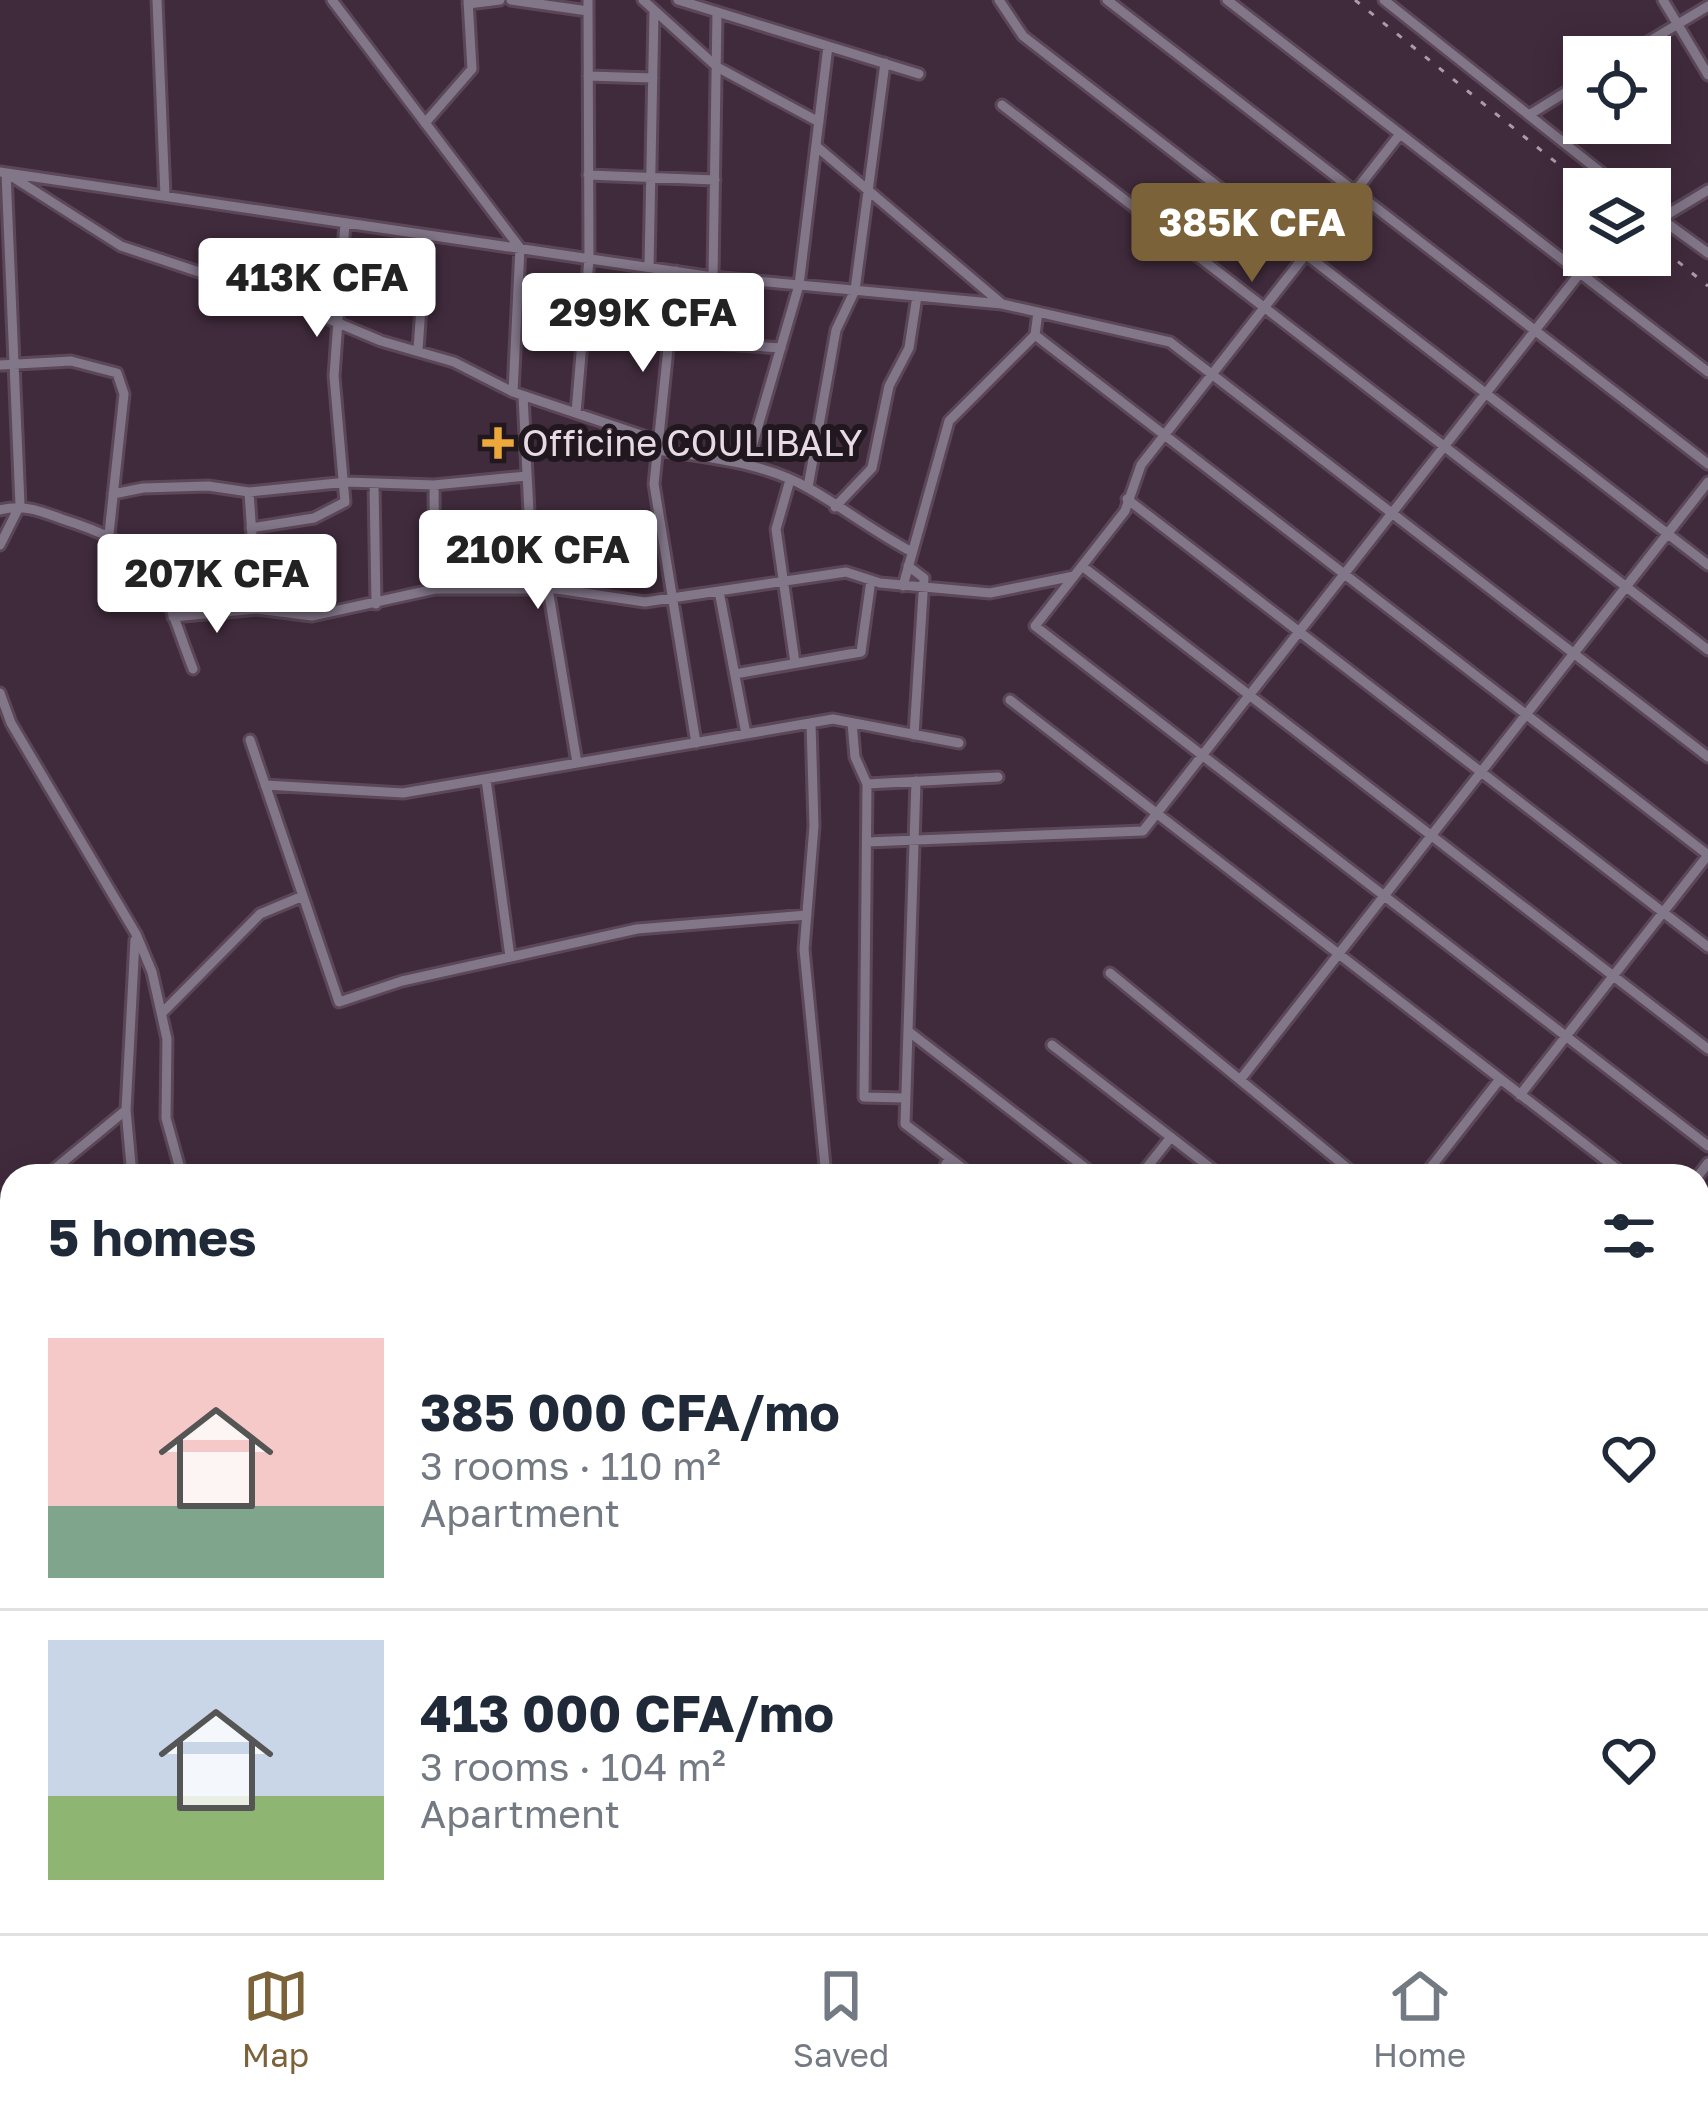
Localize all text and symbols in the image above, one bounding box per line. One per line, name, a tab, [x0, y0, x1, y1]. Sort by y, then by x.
map controls	[1563, 36, 1671, 276]
button: locate	[1563, 36, 1671, 144]
button: layers	[1563, 168, 1671, 276]
pin: 385K CFA	[1128, 183, 1376, 285]
text: 385K CFA	[1158, 198, 1346, 245]
pin: 413K CFA	[193, 238, 441, 340]
text: 413K CFA	[226, 253, 408, 300]
pin: 299K CFA	[519, 273, 767, 375]
text: 299K CFA	[549, 288, 737, 335]
place label: Officine COULIBALY	[522, 421, 862, 464]
marker: Officine COULIBALY	[485, 430, 511, 456]
pin: 210K CFA	[414, 510, 662, 612]
text: 210K CFA	[446, 525, 630, 572]
pin: 207K CFA	[93, 534, 341, 636]
text: 207K CFA	[124, 549, 310, 596]
icon: filters	[1596, 1203, 1662, 1269]
text: 5 homes	[48, 1206, 257, 1267]
text: 385 000 CFA/mo	[420, 1381, 840, 1442]
icon: home	[144, 1386, 288, 1530]
icon: heart	[1596, 1425, 1662, 1491]
text: 3 rooms · 110 m²	[420, 1442, 721, 1489]
text: Apartment	[420, 1489, 620, 1536]
text: 413 000 CFA/mo	[420, 1682, 834, 1743]
icon: home	[144, 1688, 288, 1832]
icon: heart	[1596, 1727, 1662, 1793]
text: 3 rooms · 104 m²	[420, 1743, 726, 1790]
text: Apartment	[420, 1790, 620, 1837]
tab: Map	[242, 1963, 309, 2074]
tab: Saved	[793, 1963, 889, 2074]
tab: Home	[1373, 1963, 1466, 2074]

